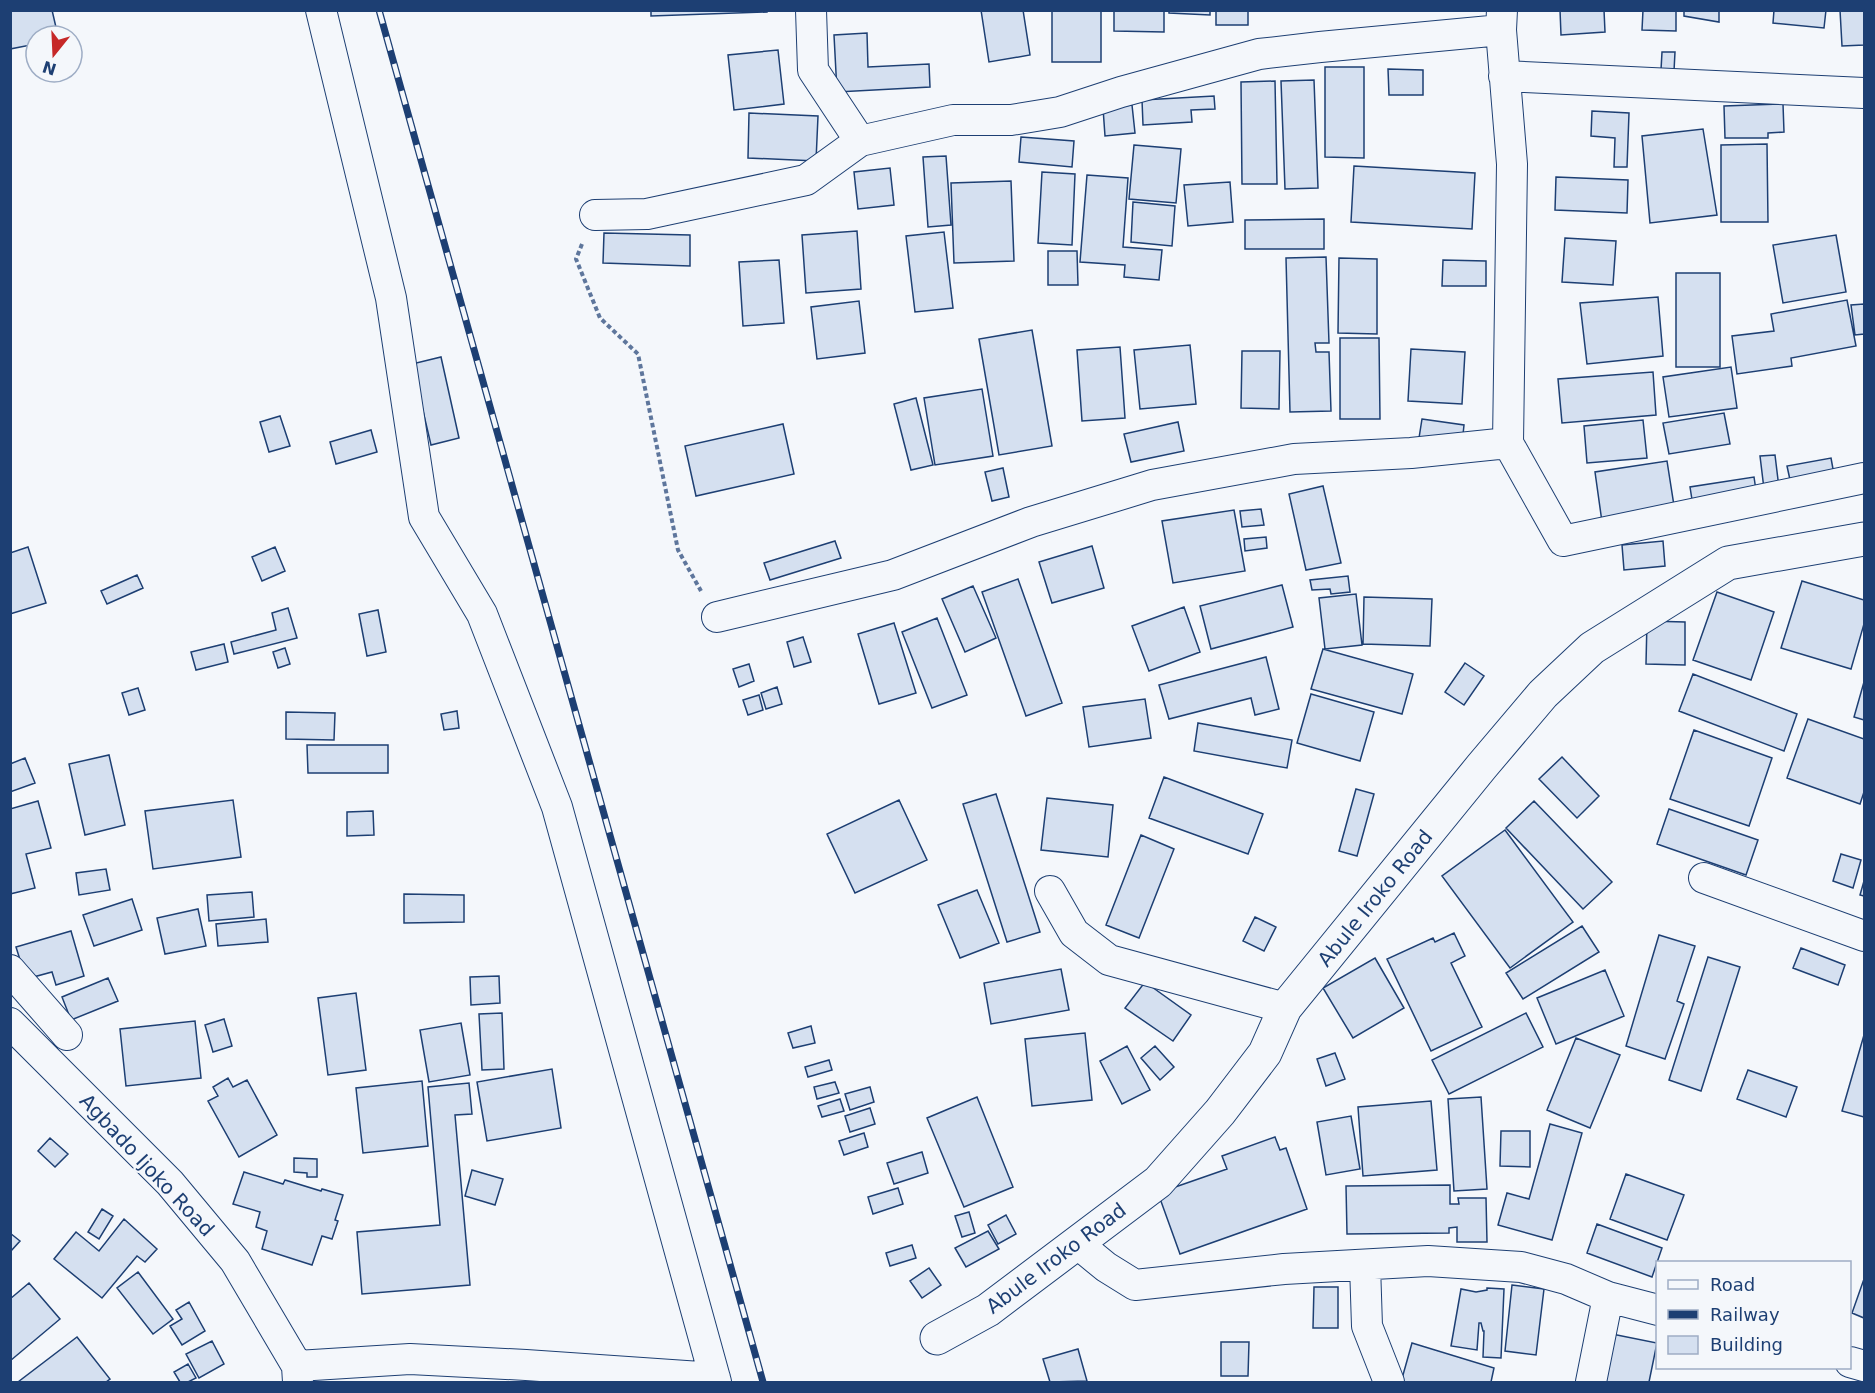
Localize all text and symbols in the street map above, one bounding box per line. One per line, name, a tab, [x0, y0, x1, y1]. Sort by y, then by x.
north arrow	[24, 24, 84, 84]
text: N	[40, 57, 59, 79]
street label: Abule Iroko Road	[1313, 825, 1437, 971]
street label: Agbado Ijoko Road	[75, 1089, 219, 1241]
street label: Abule Iroko Road	[981, 1198, 1131, 1318]
legend	[1656, 1261, 1851, 1369]
text: Road	[1710, 1274, 1755, 1295]
text: Railway	[1710, 1304, 1780, 1325]
text: Building	[1710, 1334, 1783, 1355]

